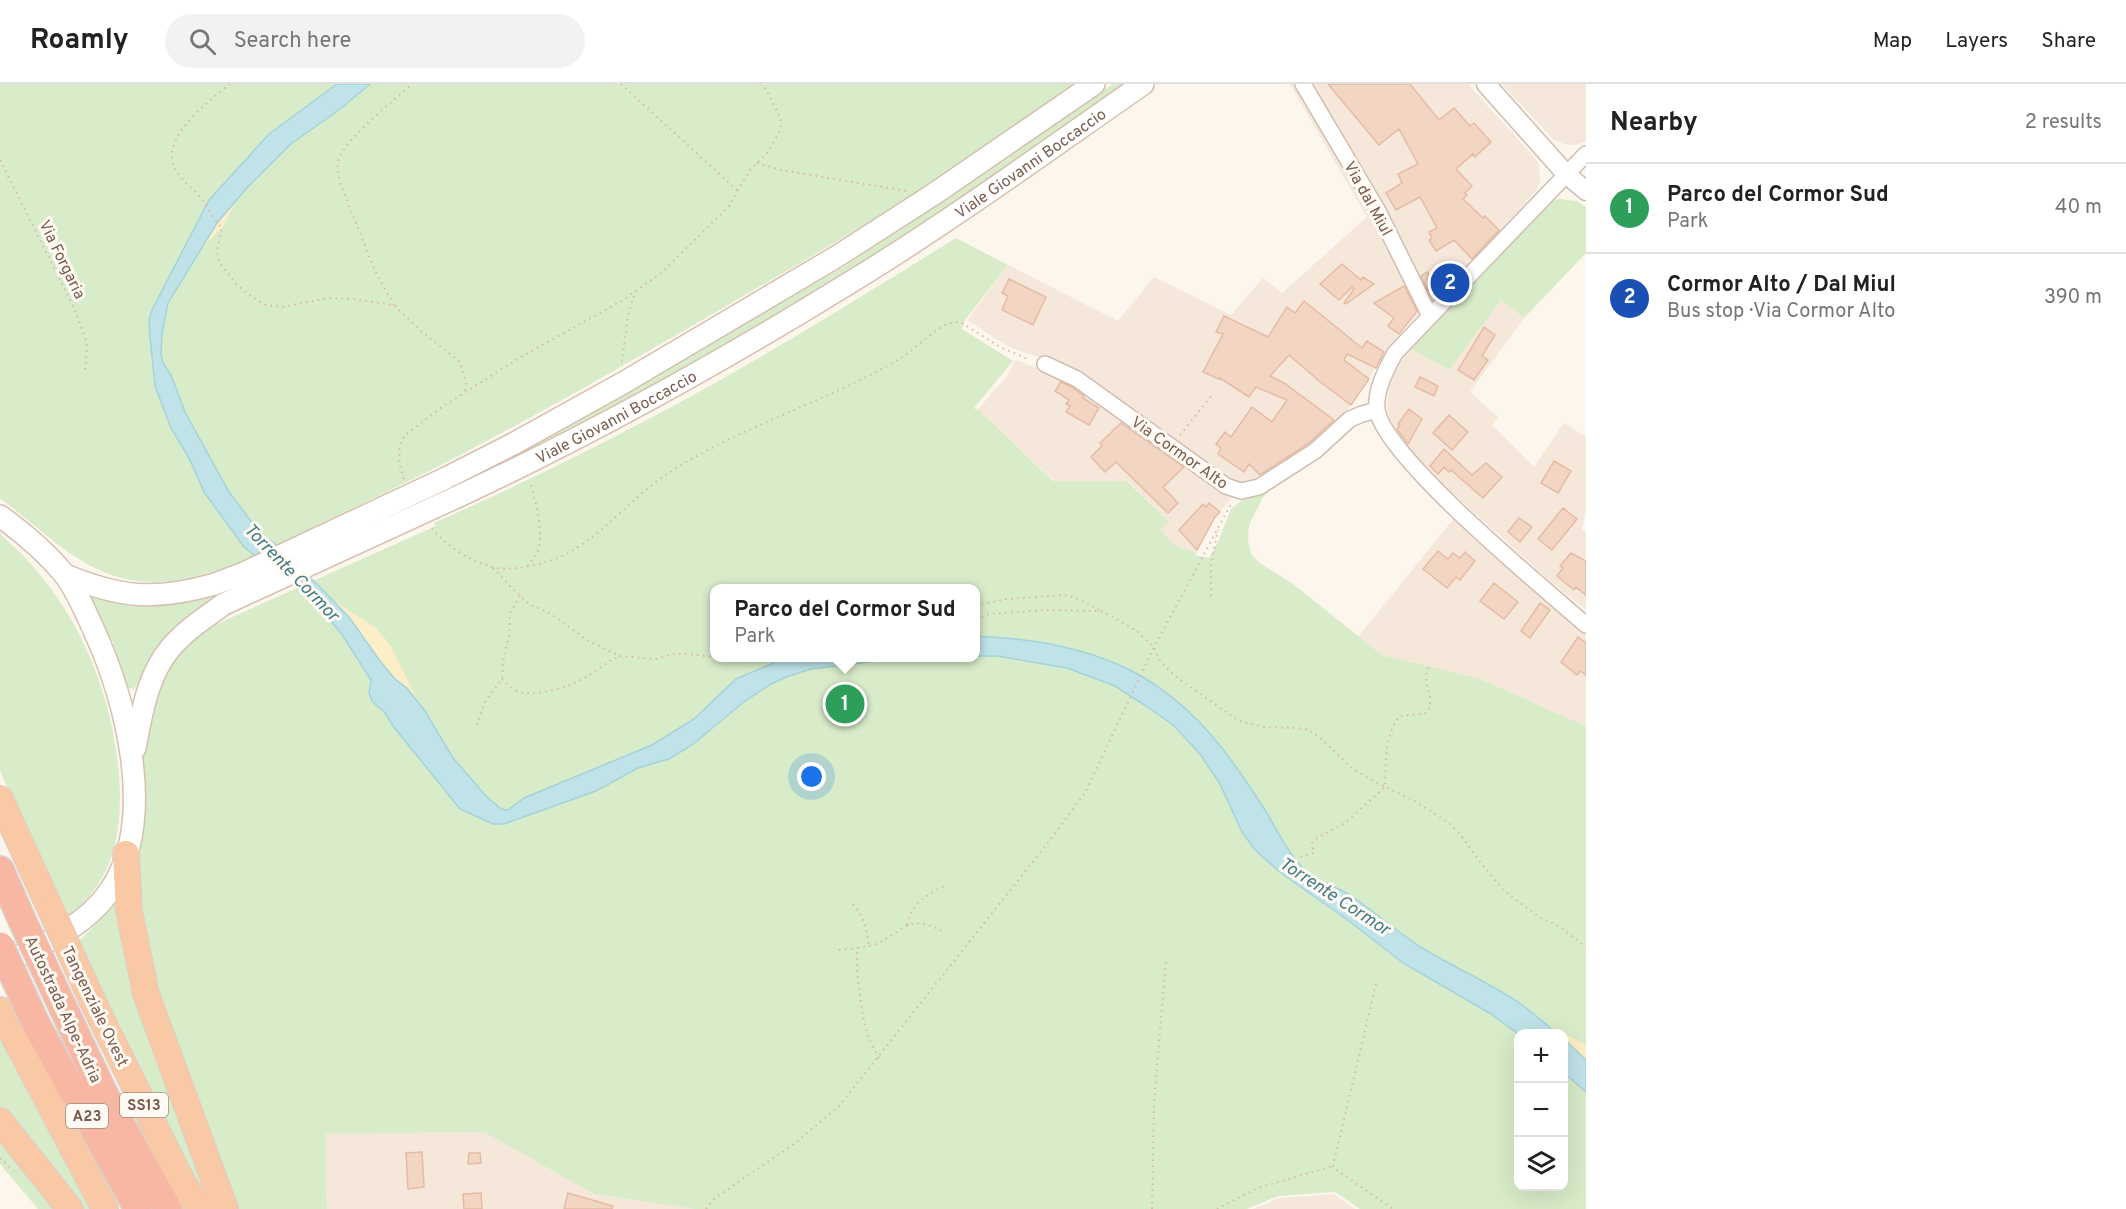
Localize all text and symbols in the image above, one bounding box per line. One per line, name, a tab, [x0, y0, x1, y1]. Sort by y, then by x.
search box	[165, 14, 585, 68]
text: Roamly	[30, 23, 129, 59]
icon: search	[186, 25, 219, 58]
text: Search here	[234, 28, 351, 55]
text: Map	[1873, 28, 1912, 55]
text: Layers	[1945, 28, 2008, 55]
text: Share	[2041, 28, 2096, 55]
street label: Viale Giovanni Boccaccio	[952, 105, 1111, 224]
text: Nearby	[1610, 107, 1698, 140]
text: 2 results	[2025, 110, 2102, 136]
street label: Via dal Miul	[1339, 158, 1396, 240]
text: Parco del Cormor Sud	[1667, 182, 1889, 209]
text: 1	[1626, 195, 1634, 221]
text: 40 m	[2055, 195, 2102, 221]
text: Park	[1667, 209, 1708, 235]
street label: Via Forgaria	[33, 217, 89, 303]
pin: 2	[1430, 260, 1470, 306]
text: Cormor Alto / Dal Miul	[1667, 272, 1896, 299]
text: 2	[1623, 285, 1636, 311]
text: 390 m	[2044, 285, 2102, 311]
text: Bus stop · Via Cormor Alto	[1667, 299, 1895, 325]
street label: Viale Giovanni Boccaccio	[533, 367, 701, 469]
street label: Via Cormor Alto	[1126, 413, 1231, 495]
water label: Torrente Cormor	[238, 519, 345, 628]
popup	[710, 584, 980, 662]
text: Parco del Cormor Sud	[734, 597, 956, 624]
text: Park	[734, 624, 775, 650]
pin: 1	[826, 682, 864, 726]
your location	[797, 762, 826, 791]
water label: Torrente Cormor	[1274, 853, 1396, 943]
street label: Autostrada Alpe-Adria	[19, 933, 105, 1087]
street label: Tangenziale Ovest	[56, 943, 132, 1070]
map controls	[1514, 1029, 1568, 1191]
button: +	[1514, 1029, 1568, 1083]
button: −	[1514, 1083, 1568, 1137]
road number: SS13	[120, 1093, 168, 1117]
road number: A23	[66, 1104, 108, 1128]
button: layers	[1514, 1137, 1568, 1191]

